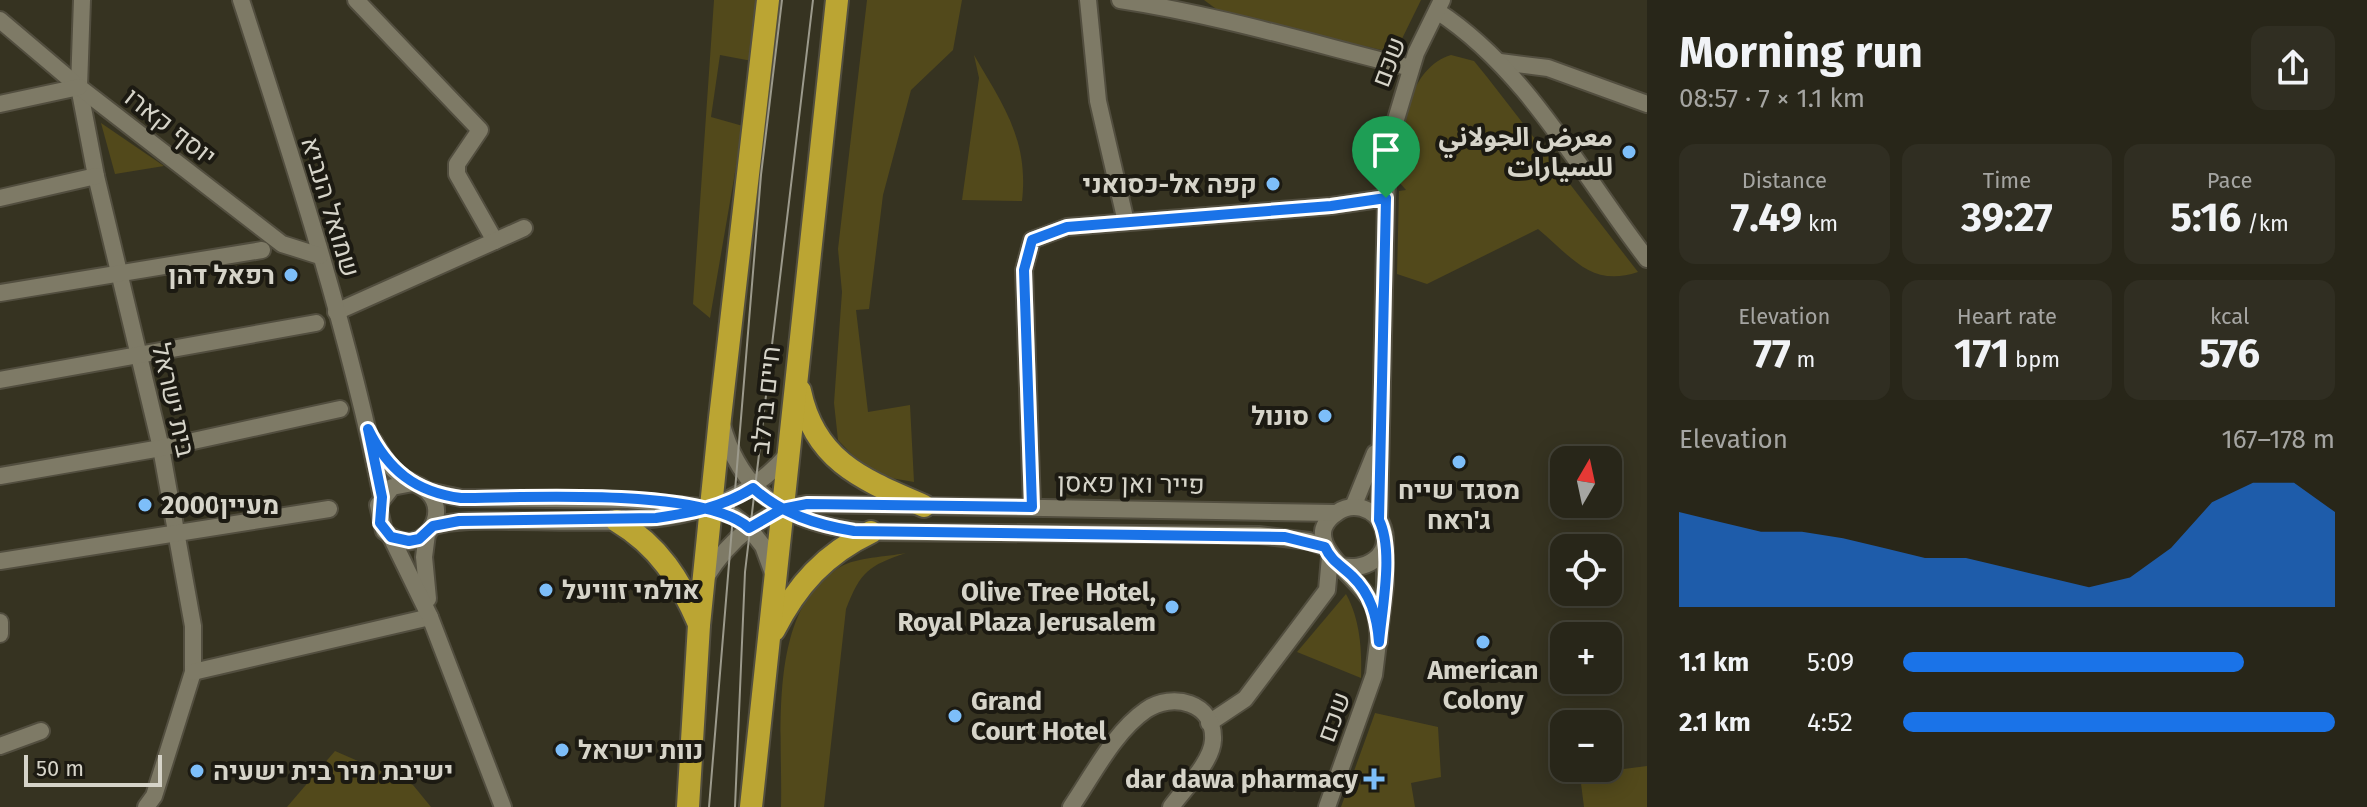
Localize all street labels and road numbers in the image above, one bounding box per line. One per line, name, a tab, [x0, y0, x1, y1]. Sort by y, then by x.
street label: שכם	[1365, 33, 1413, 91]
street label: יוסף קארו	[118, 82, 222, 172]
street label: שמואל הנביא	[294, 133, 366, 281]
street label: בית ישראל	[145, 340, 201, 460]
street label: חיים ברלב	[745, 344, 787, 456]
street label: פייר ואן פאסן	[1057, 467, 1205, 501]
street label: שכם	[1311, 688, 1357, 746]

